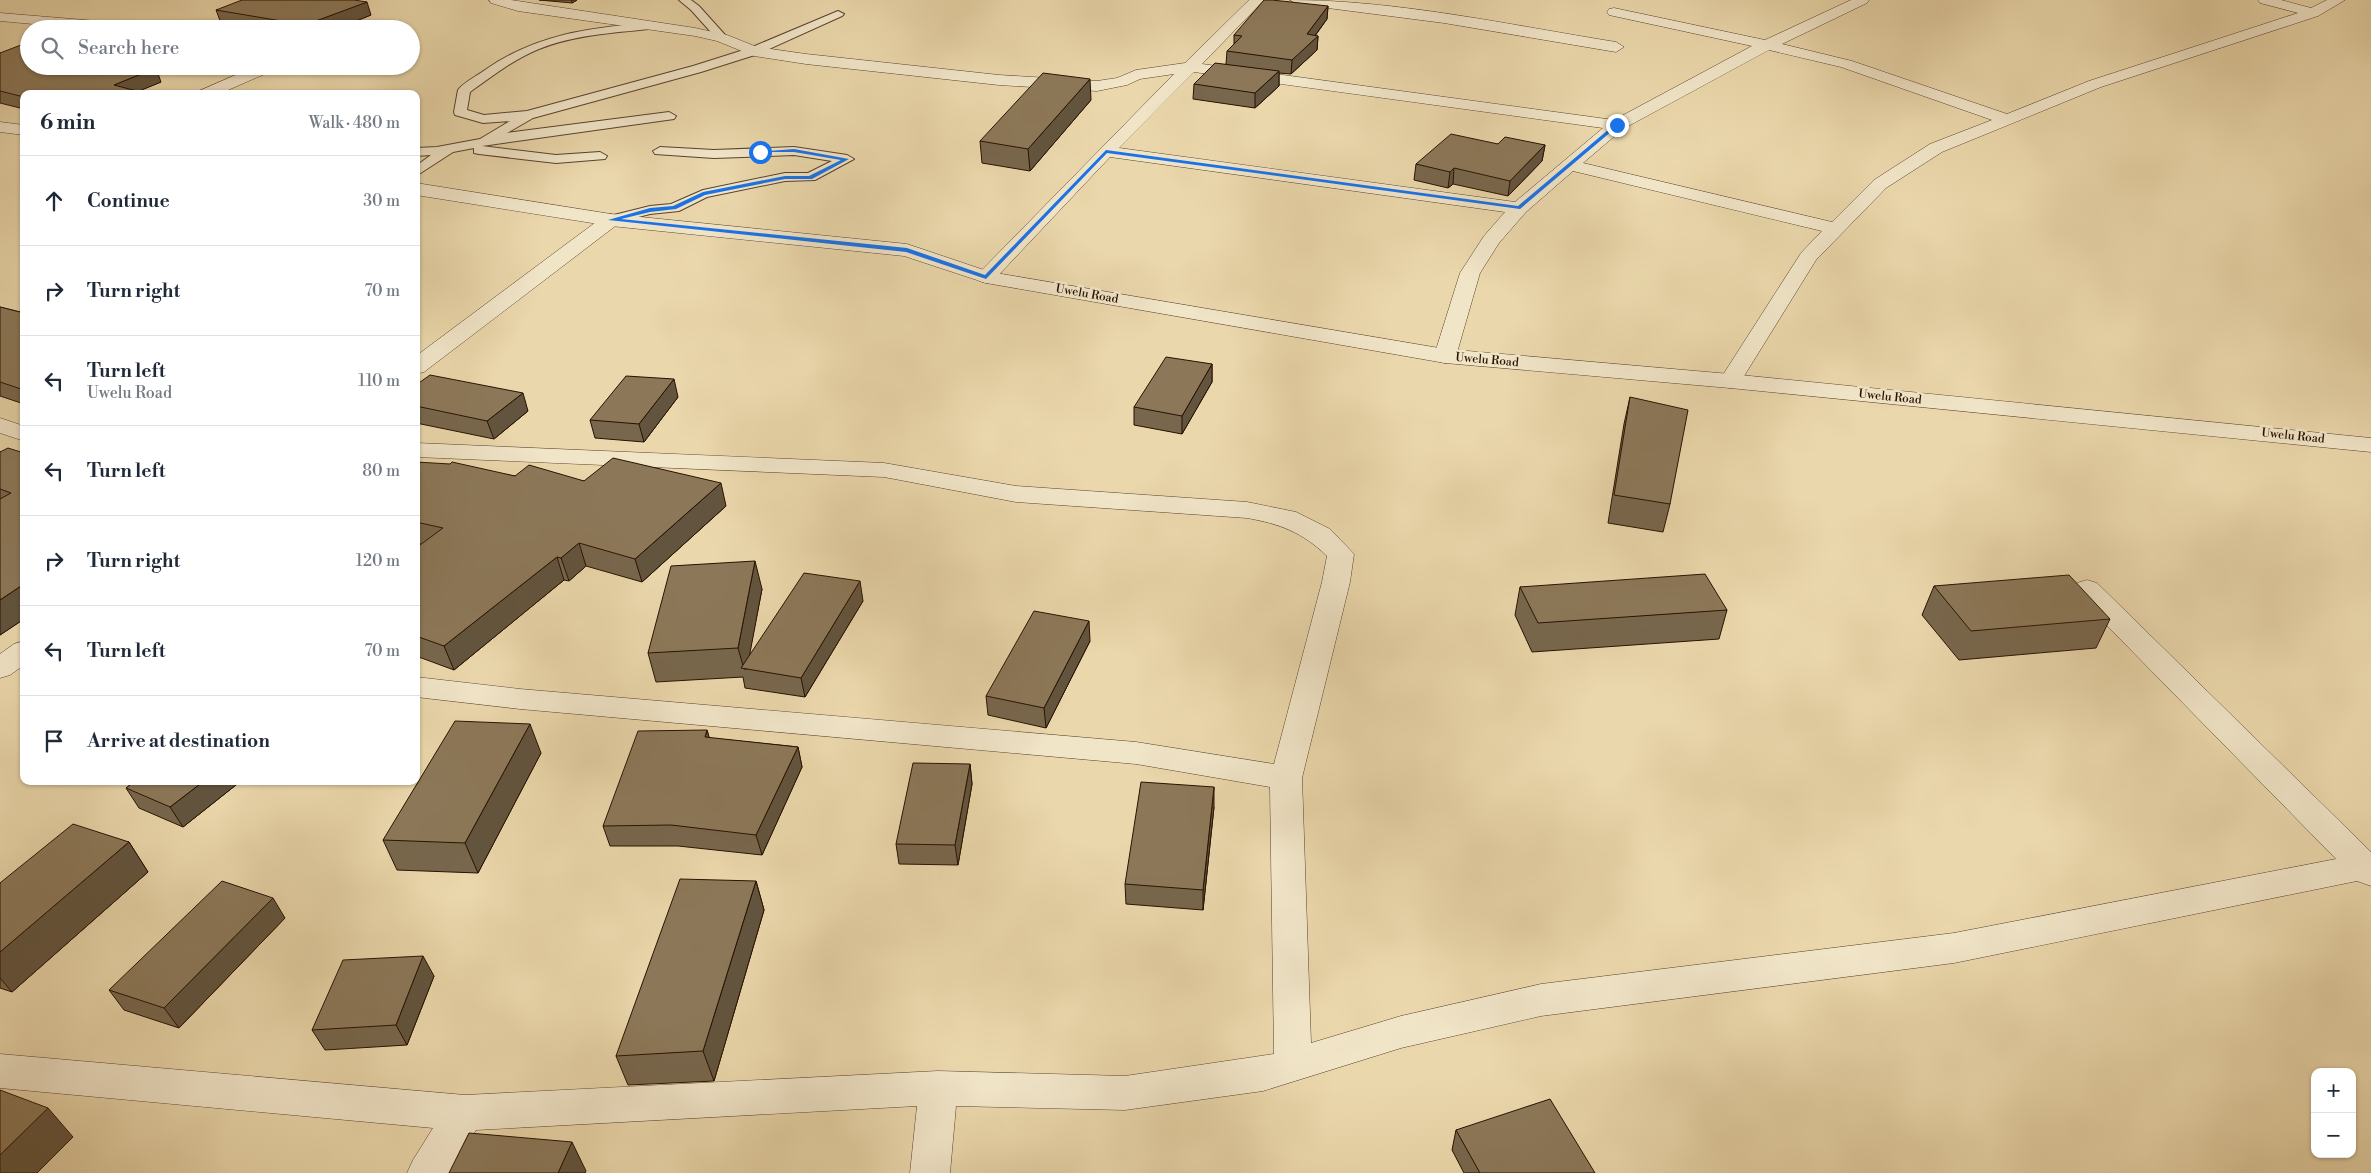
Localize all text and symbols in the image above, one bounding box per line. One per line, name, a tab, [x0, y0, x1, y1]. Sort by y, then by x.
search box	[20, 20, 420, 75]
icon: search	[38, 34, 66, 62]
text: Search here	[78, 36, 179, 60]
text: 6 min	[40, 110, 95, 136]
text: Walk · 480 m	[309, 113, 400, 133]
route end	[1606, 114, 1629, 137]
route start	[749, 141, 772, 164]
icon: ahead	[40, 187, 68, 215]
text: Continue	[87, 189, 170, 213]
text: 30 m	[363, 191, 400, 211]
icon: right	[40, 277, 68, 305]
text: Turn right	[87, 279, 180, 303]
text: 70 m	[364, 281, 400, 301]
street label: Uwelu Road	[1054, 281, 1120, 307]
street label: Uwelu Road	[1455, 350, 1520, 370]
text: Turn left	[87, 359, 166, 383]
icon: left	[40, 367, 68, 395]
text: 110 m	[358, 371, 400, 391]
text: Uwelu Road	[87, 383, 172, 403]
street label: Uwelu Road	[1858, 386, 1923, 408]
street label: Uwelu Road	[2261, 425, 2326, 447]
icon: left	[40, 457, 68, 485]
text: Turn left	[87, 459, 166, 483]
text: 80 m	[362, 461, 400, 481]
icon: right	[40, 547, 68, 575]
text: Turn right	[87, 549, 180, 573]
text: 120 m	[356, 551, 400, 571]
icon: left	[40, 637, 68, 665]
text: Turn left	[87, 639, 166, 663]
text: 70 m	[364, 641, 400, 661]
icon: arrive	[40, 727, 68, 755]
text: Arrive at destination	[87, 729, 270, 753]
map controls	[2311, 1068, 2356, 1158]
button: +	[2311, 1068, 2356, 1113]
button: −	[2311, 1113, 2356, 1158]

